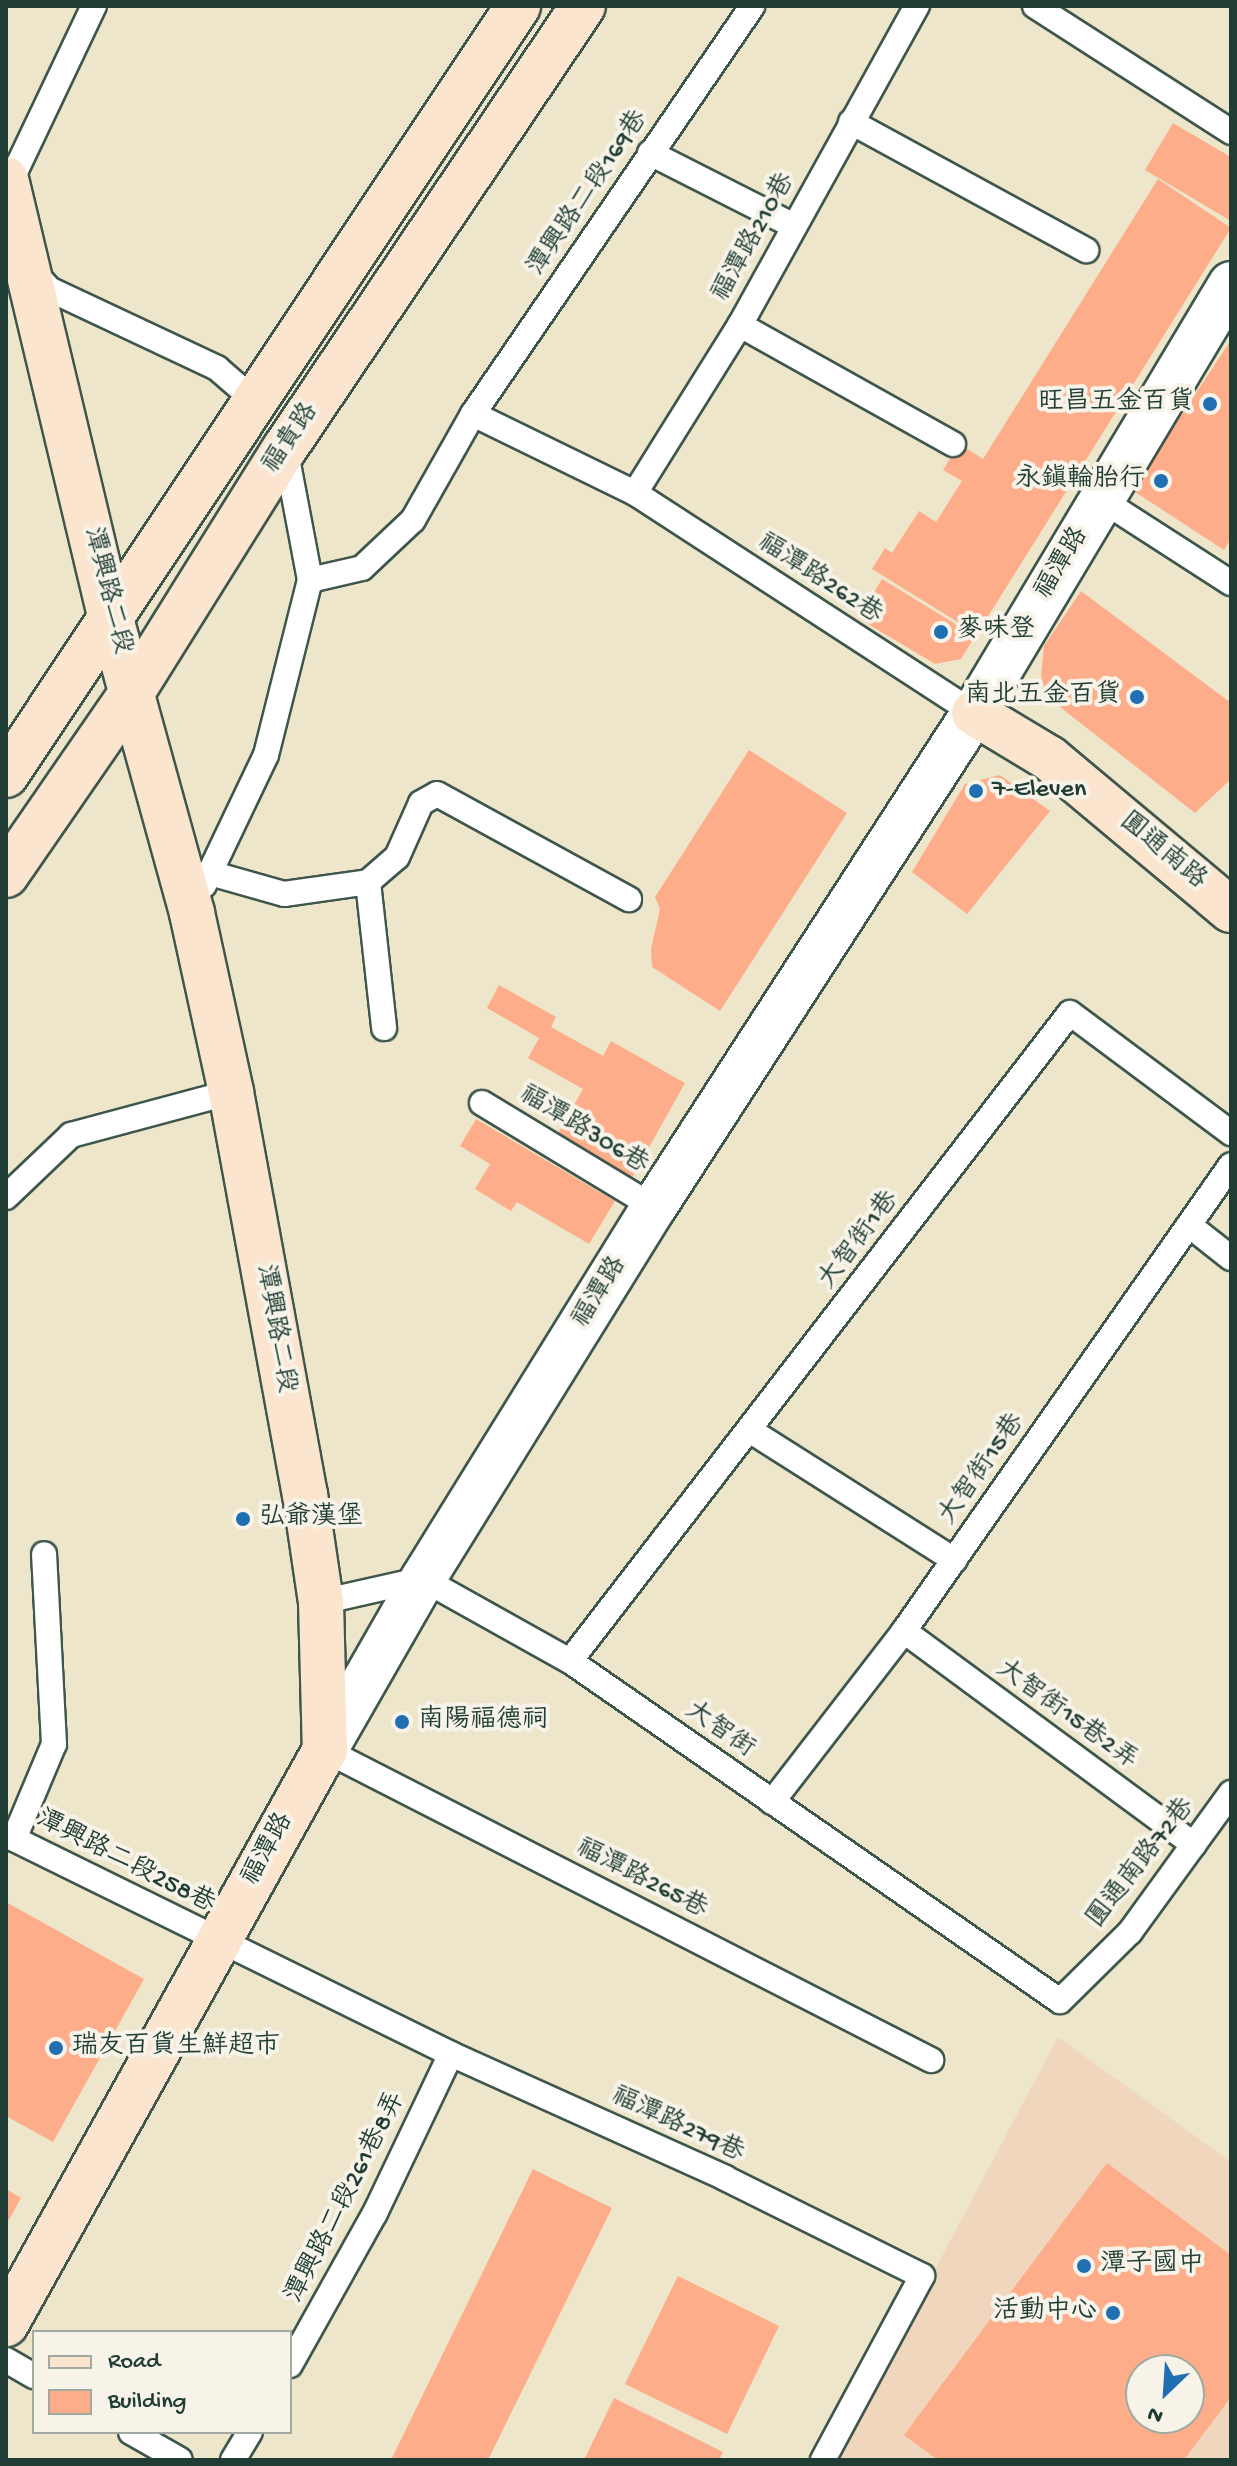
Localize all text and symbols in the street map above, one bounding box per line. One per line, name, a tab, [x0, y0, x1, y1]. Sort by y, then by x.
street label: 潭興路二段169巷	[522, 105, 656, 283]
street label: 福潭路210巷	[707, 168, 803, 308]
place label: 旺昌五金百貨	[1038, 388, 1194, 420]
marker: 旺昌五金百貨	[1201, 395, 1219, 413]
street label: 福貴路	[257, 398, 327, 480]
place label: 永鎮輪胎行	[1015, 465, 1145, 497]
marker: 永鎮輪胎行	[1152, 472, 1170, 490]
street label: 福潭路	[1030, 523, 1096, 605]
street label: 潭興路二段	[75, 524, 137, 658]
street label: 福潭路262巷	[751, 528, 887, 632]
place label: 麥味登	[957, 616, 1035, 648]
marker: 麥味登	[932, 623, 950, 641]
place label: 南北五金百貨	[965, 681, 1121, 713]
marker: 南北五金百貨	[1128, 688, 1146, 706]
place label: 7-Eleven	[992, 775, 1086, 807]
marker: 7-Eleven	[967, 782, 985, 800]
street label: 圓通南路	[1112, 807, 1212, 897]
street label: 福潭路306巷	[513, 1080, 653, 1182]
street label: 大智街1巷	[813, 1186, 907, 1296]
street label: 福潭路	[567, 1252, 635, 1334]
street label: 潭興路二段	[247, 1262, 301, 1396]
street label: 大智街15巷	[933, 1409, 1033, 1531]
place label: 弘爺漢堡	[259, 1503, 363, 1535]
marker: 弘爺漢堡	[234, 1510, 252, 1528]
street label: 大智街15巷2弄	[989, 1654, 1143, 1778]
street label: 大智街	[678, 1696, 760, 1766]
place label: 南陽福德祠	[418, 1706, 548, 1738]
marker: 南陽福德祠	[393, 1713, 411, 1731]
street label: 圓通南路72巷	[1082, 1793, 1202, 1935]
street label: 潭興路二段258巷	[30, 1804, 220, 1922]
street label: 福潭路	[236, 1808, 302, 1892]
street label: 福潭路265巷	[570, 1834, 712, 1926]
place label: 瑞友百貨生鮮超市	[72, 2032, 280, 2064]
marker: 瑞友百貨生鮮超市	[47, 2039, 65, 2057]
street label: 福潭路279巷	[605, 2082, 749, 2170]
street label: 潭興路二段261巷8弄	[280, 2087, 414, 2309]
place label: 潭子國中	[1100, 2250, 1204, 2282]
marker: 潭子國中	[1075, 2257, 1093, 2275]
place label: 活動中心	[993, 2297, 1097, 2329]
marker: 活動中心	[1104, 2304, 1122, 2322]
legend	[32, 2330, 292, 2434]
text: Road	[108, 2348, 160, 2377]
north arrow	[1125, 2354, 1205, 2434]
text: Building	[108, 2388, 186, 2417]
text: N	[1144, 2399, 1168, 2429]

